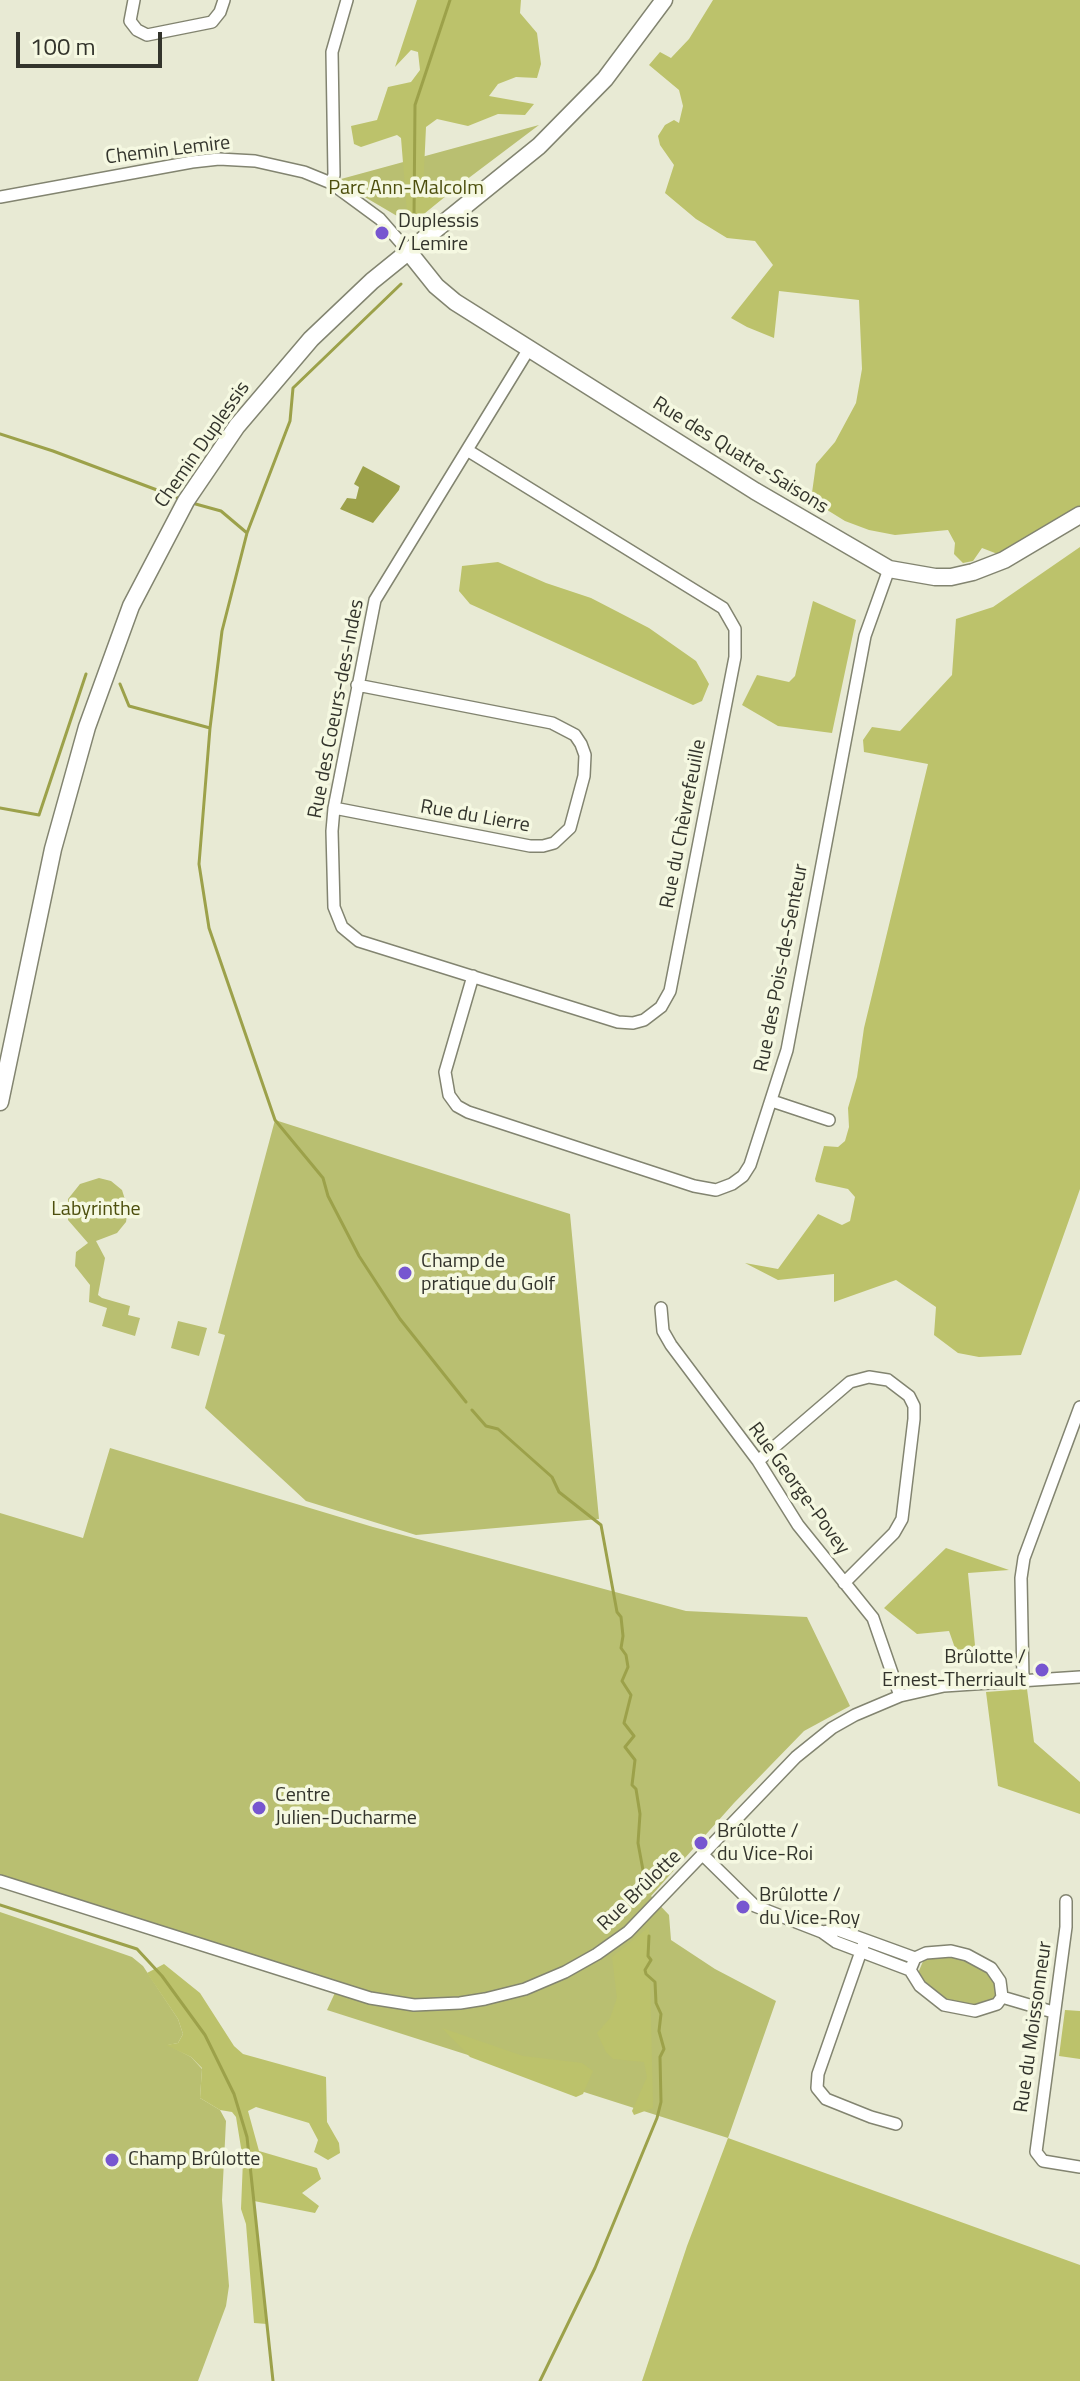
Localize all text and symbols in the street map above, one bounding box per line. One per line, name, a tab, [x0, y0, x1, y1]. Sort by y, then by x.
scale bar	[20, 16, 166, 66]
text: 100 m	[30, 28, 96, 64]
street label: Chemin Lemire	[104, 131, 232, 171]
park label: Parc Ann-Malcolm	[328, 177, 484, 201]
place label: Duplessis / Lemire	[398, 210, 479, 257]
marker: Duplessis / Lemire	[373, 224, 391, 242]
street label: Chemin Duplessis	[150, 377, 256, 513]
street label: Rue des Quatre-Saisons	[648, 392, 832, 520]
street label: Rue des Coeurs-des-Indes	[304, 597, 370, 821]
street label: Rue du Chèvrefeuille	[656, 737, 712, 911]
street label: Rue du Lierre	[418, 796, 532, 838]
street label: Rue des Pois-de-Senteur	[750, 862, 814, 1074]
park label: Labyrinthe	[51, 1198, 141, 1222]
place label: Champ de pratique du Golf	[421, 1250, 555, 1297]
marker: Champ de pratique du Golf	[396, 1264, 414, 1282]
street label: Rue George-Povey	[742, 1418, 854, 1560]
place label: Brûlotte / Ernest-Therriault	[882, 1646, 1026, 1693]
marker: Brûlotte / Ernest-Therriault	[1033, 1661, 1051, 1679]
place label: Centre Julien-Ducharme	[275, 1784, 417, 1831]
marker: Centre Julien-Ducharme	[250, 1799, 268, 1817]
place label: Brûlotte / du Vice-Roi	[717, 1820, 813, 1867]
marker: Brûlotte / du Vice-Roi	[692, 1834, 710, 1852]
street label: Rue Brûlotte	[593, 1845, 687, 1937]
place label: Brûlotte / du Vice-Roy	[759, 1884, 860, 1931]
marker: Brûlotte / du Vice-Roy	[734, 1898, 752, 1916]
street label: Rue du Moissonneur	[1010, 1940, 1058, 2114]
place label: Champ Brûlotte	[128, 2148, 260, 2172]
marker: Champ Brûlotte	[103, 2151, 121, 2169]

